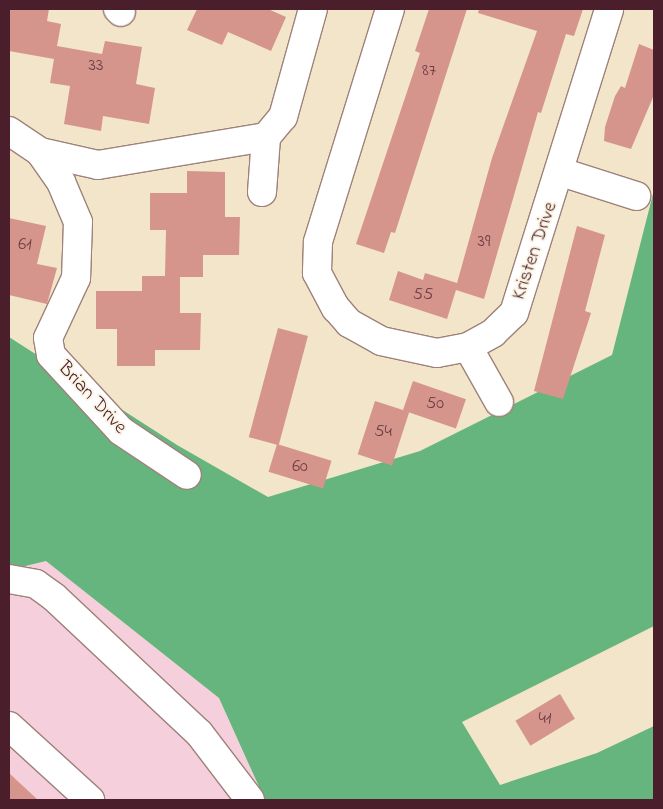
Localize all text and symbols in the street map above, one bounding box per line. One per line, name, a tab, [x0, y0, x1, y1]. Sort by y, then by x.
house number: 33	[89, 55, 103, 77]
house number: 87	[422, 60, 436, 82]
street label: Kristen Drive	[507, 199, 563, 303]
house number: 39	[478, 231, 490, 253]
house number: 61	[18, 234, 32, 256]
house number: 55	[413, 284, 433, 306]
street label: Brian Drive	[52, 357, 132, 439]
house number: 50	[426, 393, 444, 415]
house number: 54	[374, 421, 392, 443]
house number: 60	[292, 456, 308, 478]
house number: 41	[538, 708, 552, 730]

